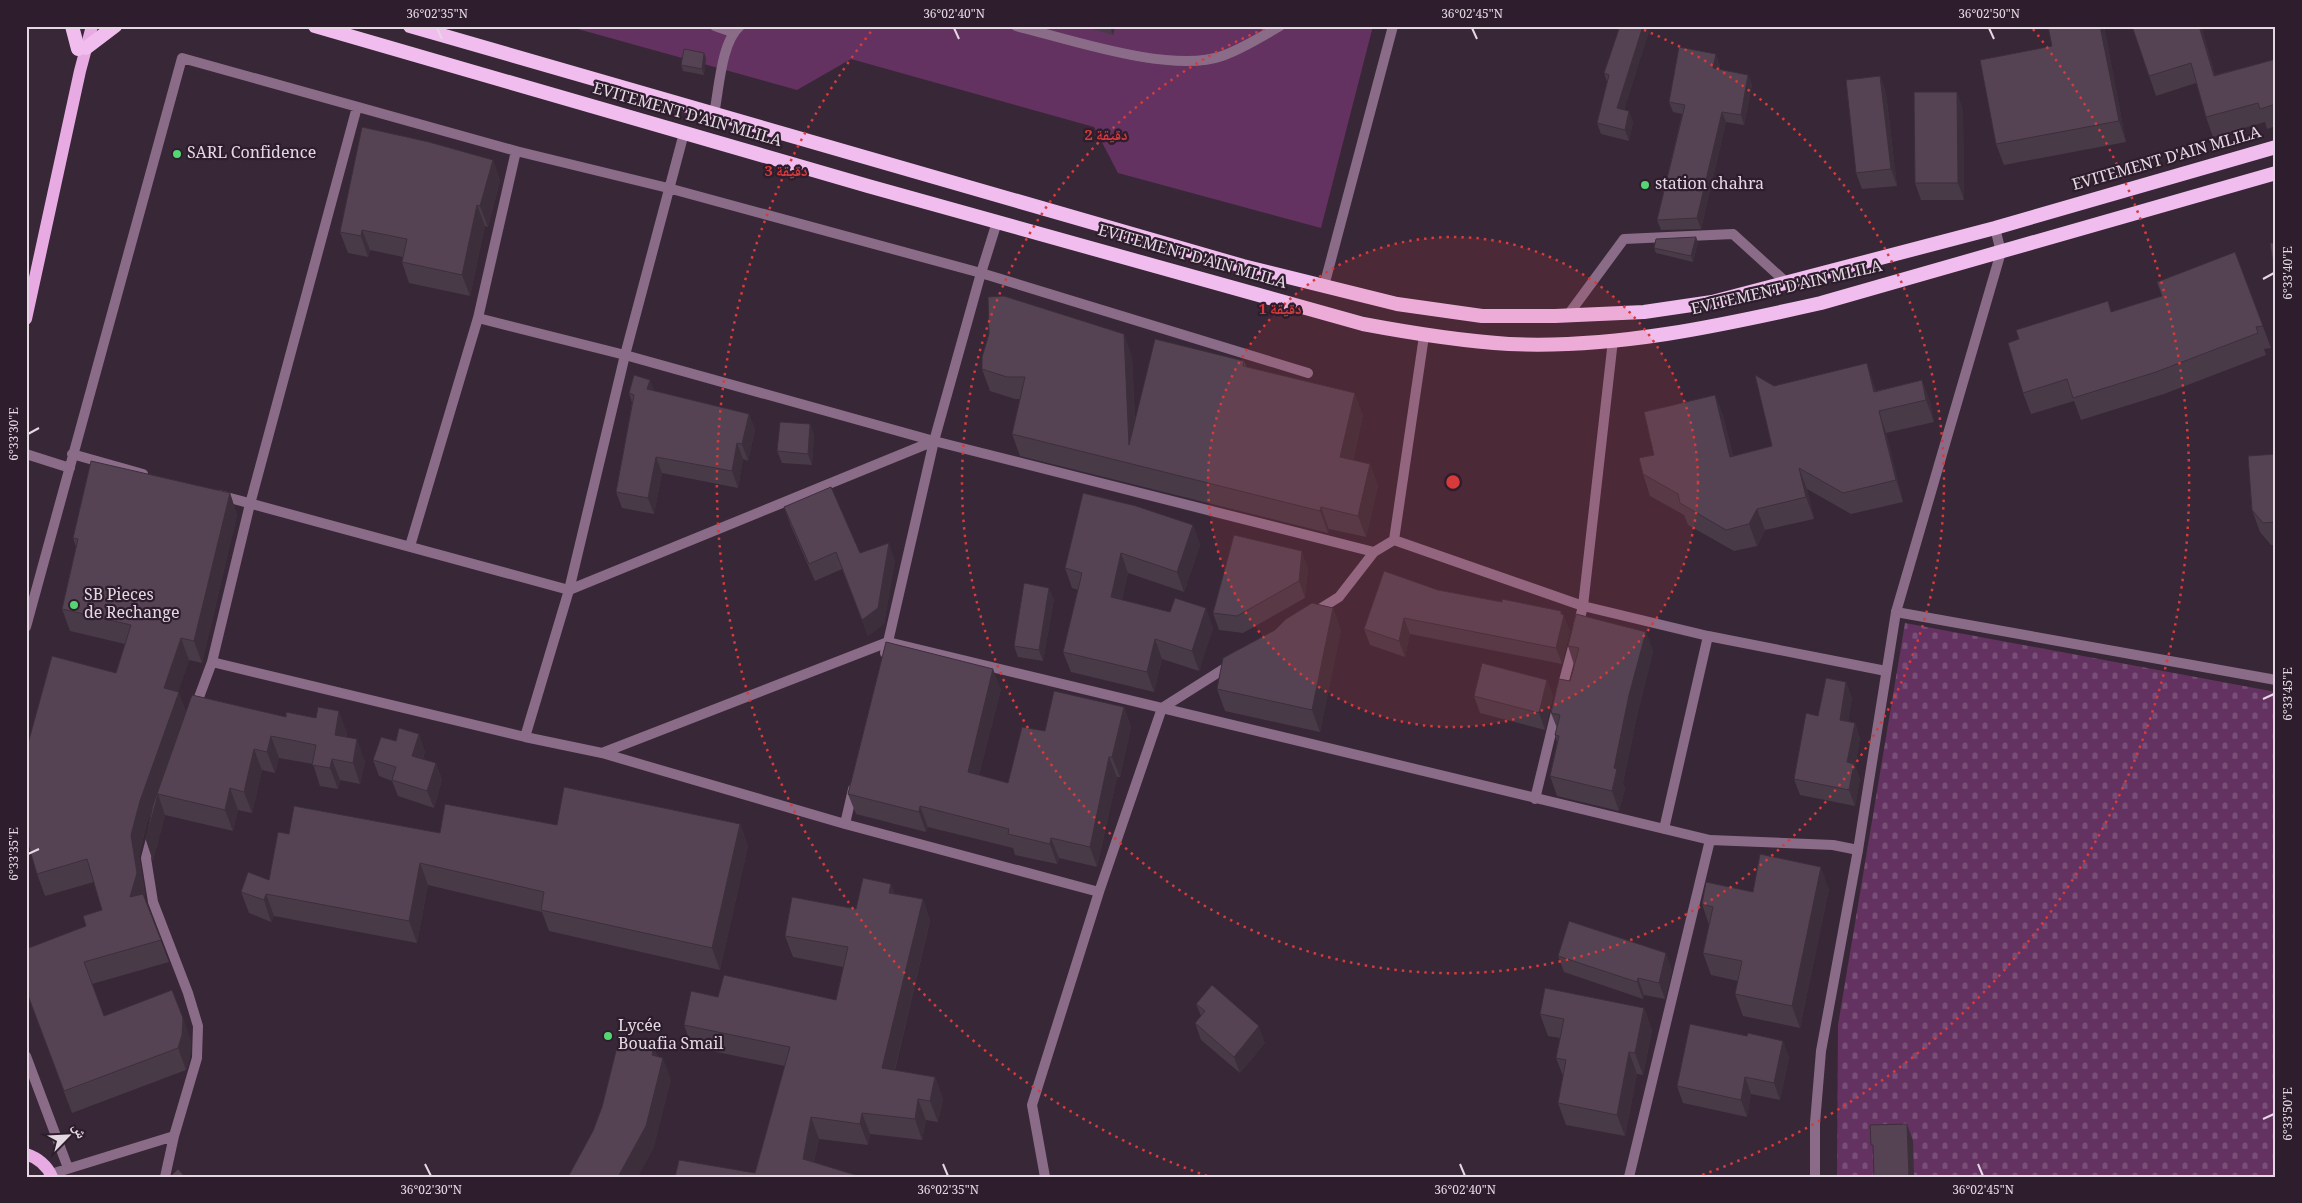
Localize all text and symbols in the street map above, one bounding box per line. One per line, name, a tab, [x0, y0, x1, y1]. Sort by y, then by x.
text: 36°02'35"N	[406, 5, 468, 26]
text: 36°02'40"N	[923, 5, 985, 26]
text: 36°02'45"N	[1441, 5, 1503, 26]
text: 36°02'50"N	[1958, 5, 2020, 26]
street label: EVITEMENT D'AIN MLILA	[589, 76, 785, 156]
street label: EVITEMENT D'AIN MLILA	[2069, 120, 2265, 200]
text: 2 دقيقة	[1084, 124, 1128, 150]
place label: SARL Confidence	[187, 141, 316, 168]
marker: SARL Confidence	[171, 148, 183, 160]
text: 3 دقيقة	[764, 160, 808, 186]
place label: station chahra	[1655, 172, 1764, 199]
marker: station chahra	[1639, 179, 1651, 191]
street label: EVITEMENT D'AIN MLILA	[1094, 218, 1290, 298]
text: 6°33'40"E	[2279, 246, 2300, 300]
street label: EVITEMENT D'AIN MLILA	[1689, 254, 1886, 324]
text: 1 دقيقة	[1258, 298, 1302, 324]
text: 6°33'30"E	[5, 407, 26, 461]
centre of rings	[1444, 473, 1462, 491]
place label: SB Pieces de Rechange	[84, 583, 180, 628]
marker: SB Pieces de Rechange	[68, 599, 80, 611]
text: 6°33'45"E	[2279, 667, 2300, 721]
text: 6°33'35"E	[5, 827, 26, 881]
place label: Lycée Bouafia Smail	[618, 1014, 723, 1059]
marker: Lycée Bouafia Smail	[602, 1030, 614, 1042]
text: 6°33'50"E	[2279, 1087, 2300, 1141]
north arrow	[42, 1110, 92, 1160]
text: ش	[64, 1120, 92, 1143]
text: 36°02'30"N	[400, 1181, 462, 1202]
text: 36°02'35"N	[917, 1181, 979, 1202]
text: 36°02'40"N	[1434, 1181, 1496, 1202]
text: 36°02'45"N	[1952, 1181, 2014, 1202]

